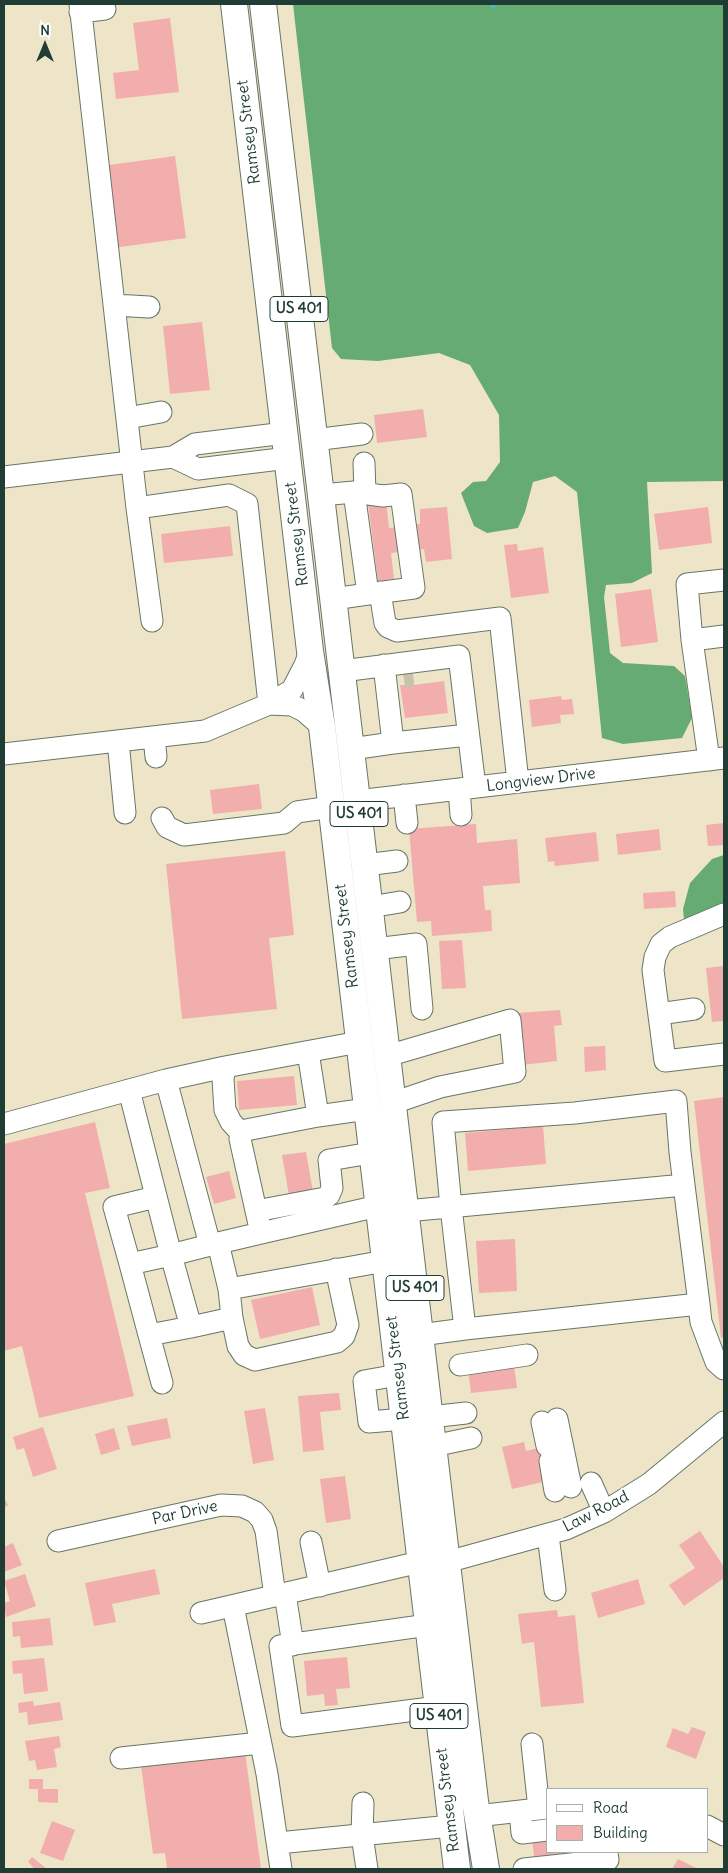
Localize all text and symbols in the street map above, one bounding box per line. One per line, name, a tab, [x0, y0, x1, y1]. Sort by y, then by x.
north arrow	[20, 20, 70, 70]
text: N	[40, 21, 50, 39]
street label: Ramsey Street	[233, 79, 265, 185]
road number: US 401	[270, 296, 328, 322]
street label: Ramsey Street	[281, 481, 313, 587]
street label: Longview Drive	[485, 764, 597, 796]
road number: US 401	[330, 802, 388, 826]
street label: Ramsey Street	[331, 883, 363, 989]
road number: US 401	[386, 1276, 444, 1300]
street label: Ramsey Street	[382, 1315, 414, 1421]
street label: Law Road	[560, 1487, 632, 1537]
street label: Par Drive	[150, 1497, 220, 1529]
road number: US 401	[410, 1704, 468, 1728]
street label: Ramsey Street	[432, 1747, 464, 1853]
legend	[546, 1788, 708, 1853]
text: Road	[593, 1798, 628, 1817]
text: Building	[593, 1823, 648, 1842]

